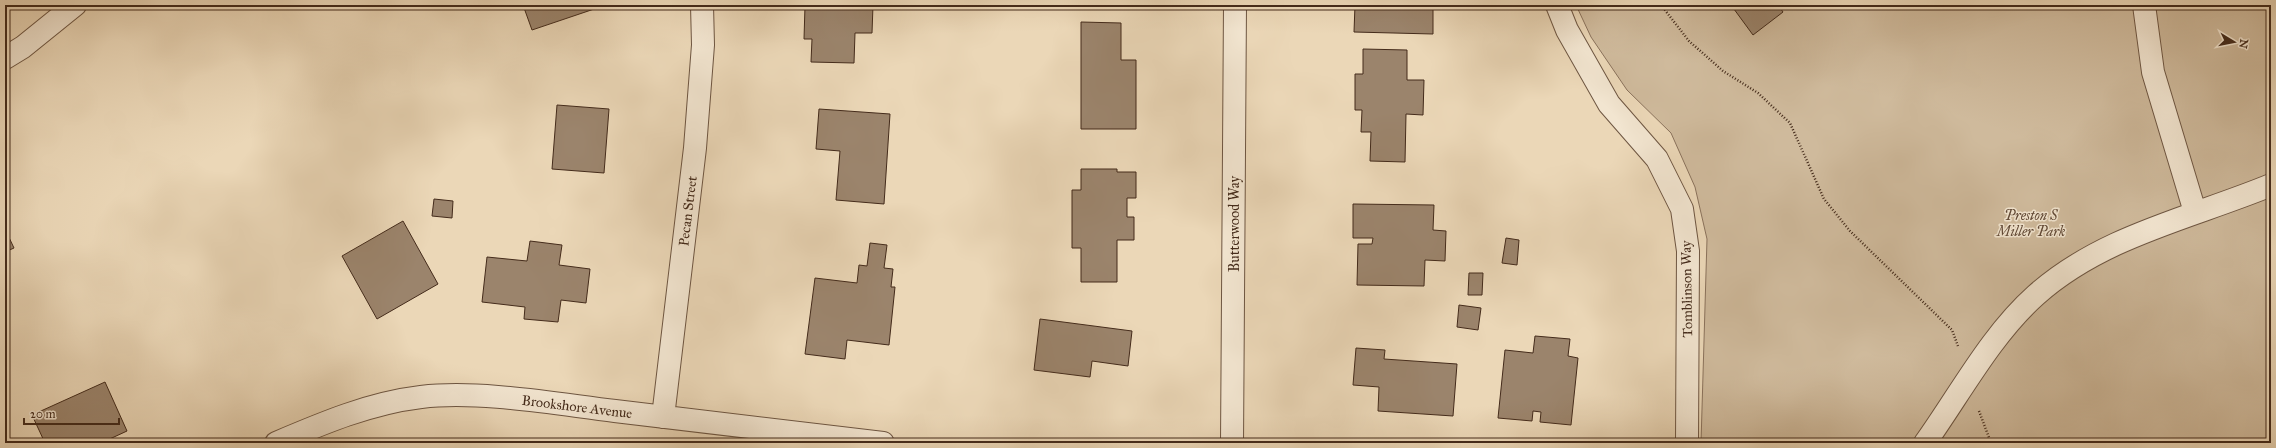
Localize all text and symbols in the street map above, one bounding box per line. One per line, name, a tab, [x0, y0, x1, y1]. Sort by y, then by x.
north arrow	[2214, 22, 2254, 62]
text: N	[2236, 38, 2251, 50]
street label: Pecan Street	[675, 175, 701, 247]
street label: Butterwood Way	[1226, 175, 1243, 272]
park label: Preston S Miller Park	[1995, 207, 2066, 240]
street label: Tomblinson Way	[1678, 240, 1696, 338]
street label: Brookshore Avenue	[521, 392, 633, 422]
scale bar	[24, 400, 119, 426]
text: 20 m	[30, 407, 56, 421]

